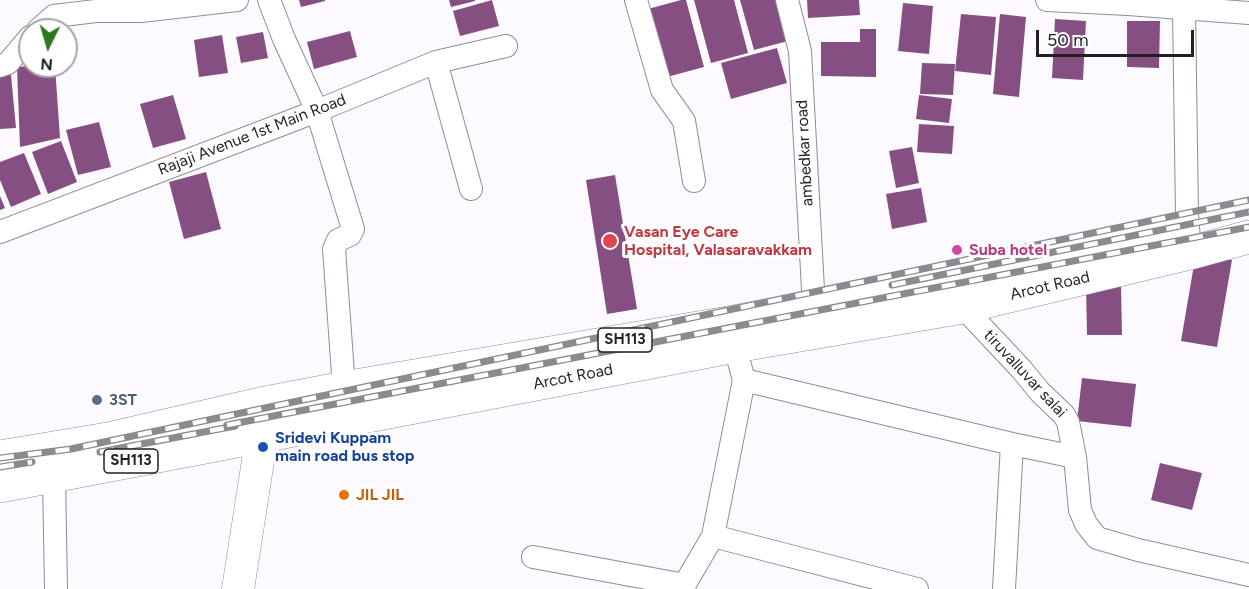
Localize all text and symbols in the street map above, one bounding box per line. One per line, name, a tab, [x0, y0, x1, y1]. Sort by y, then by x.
north arrow	[18, 18, 78, 78]
scale bar	[1039, 18, 1196, 56]
text: 50 m	[1047, 29, 1089, 51]
text: N	[40, 54, 54, 74]
street label: Rajaji Avenue 1st Main Road	[155, 90, 349, 180]
street label: ambedkar road	[793, 99, 817, 207]
place label: Vasan Eye Care Hospital, Valasaravakkam	[624, 222, 812, 260]
marker: Vasan Eye Care Hospital, Valasaravakkam	[601, 232, 619, 250]
place label: Suba hotel	[969, 240, 1047, 260]
marker: Suba hotel	[950, 243, 964, 257]
street label: Arcot Road	[1008, 268, 1092, 304]
street label: tiruvalluvar salai	[979, 326, 1071, 422]
road number: SH113	[598, 328, 652, 352]
street label: Arcot Road	[531, 360, 615, 394]
place label: 3ST	[109, 390, 137, 410]
marker: 3ST	[90, 393, 104, 407]
place label: Sridevi Kuppam main road bus stop	[275, 428, 414, 466]
marker: Sridevi Kuppam main road bus stop	[256, 440, 270, 454]
road number: SH113	[104, 449, 158, 473]
place label: JIL JIL	[356, 485, 404, 505]
marker: JIL JIL	[337, 488, 351, 502]

